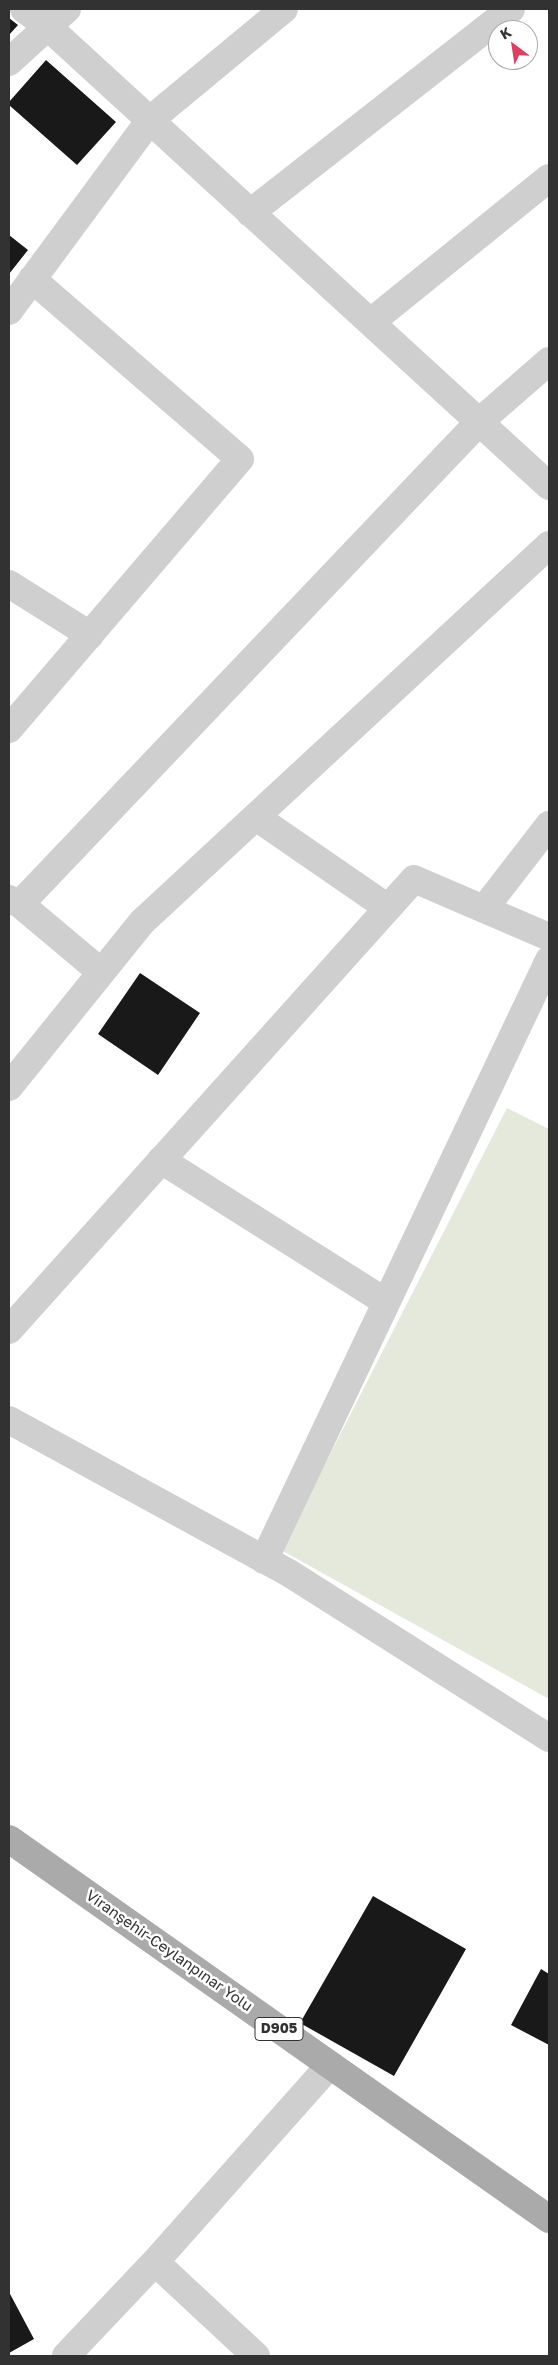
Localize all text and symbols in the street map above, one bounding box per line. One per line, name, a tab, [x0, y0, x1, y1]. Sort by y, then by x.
north arrow	[488, 20, 538, 70]
text: K	[497, 23, 514, 42]
street label: Viranşehir-Ceylanpınar Yolu	[82, 1886, 256, 2016]
road number: D905	[255, 2018, 303, 2040]

